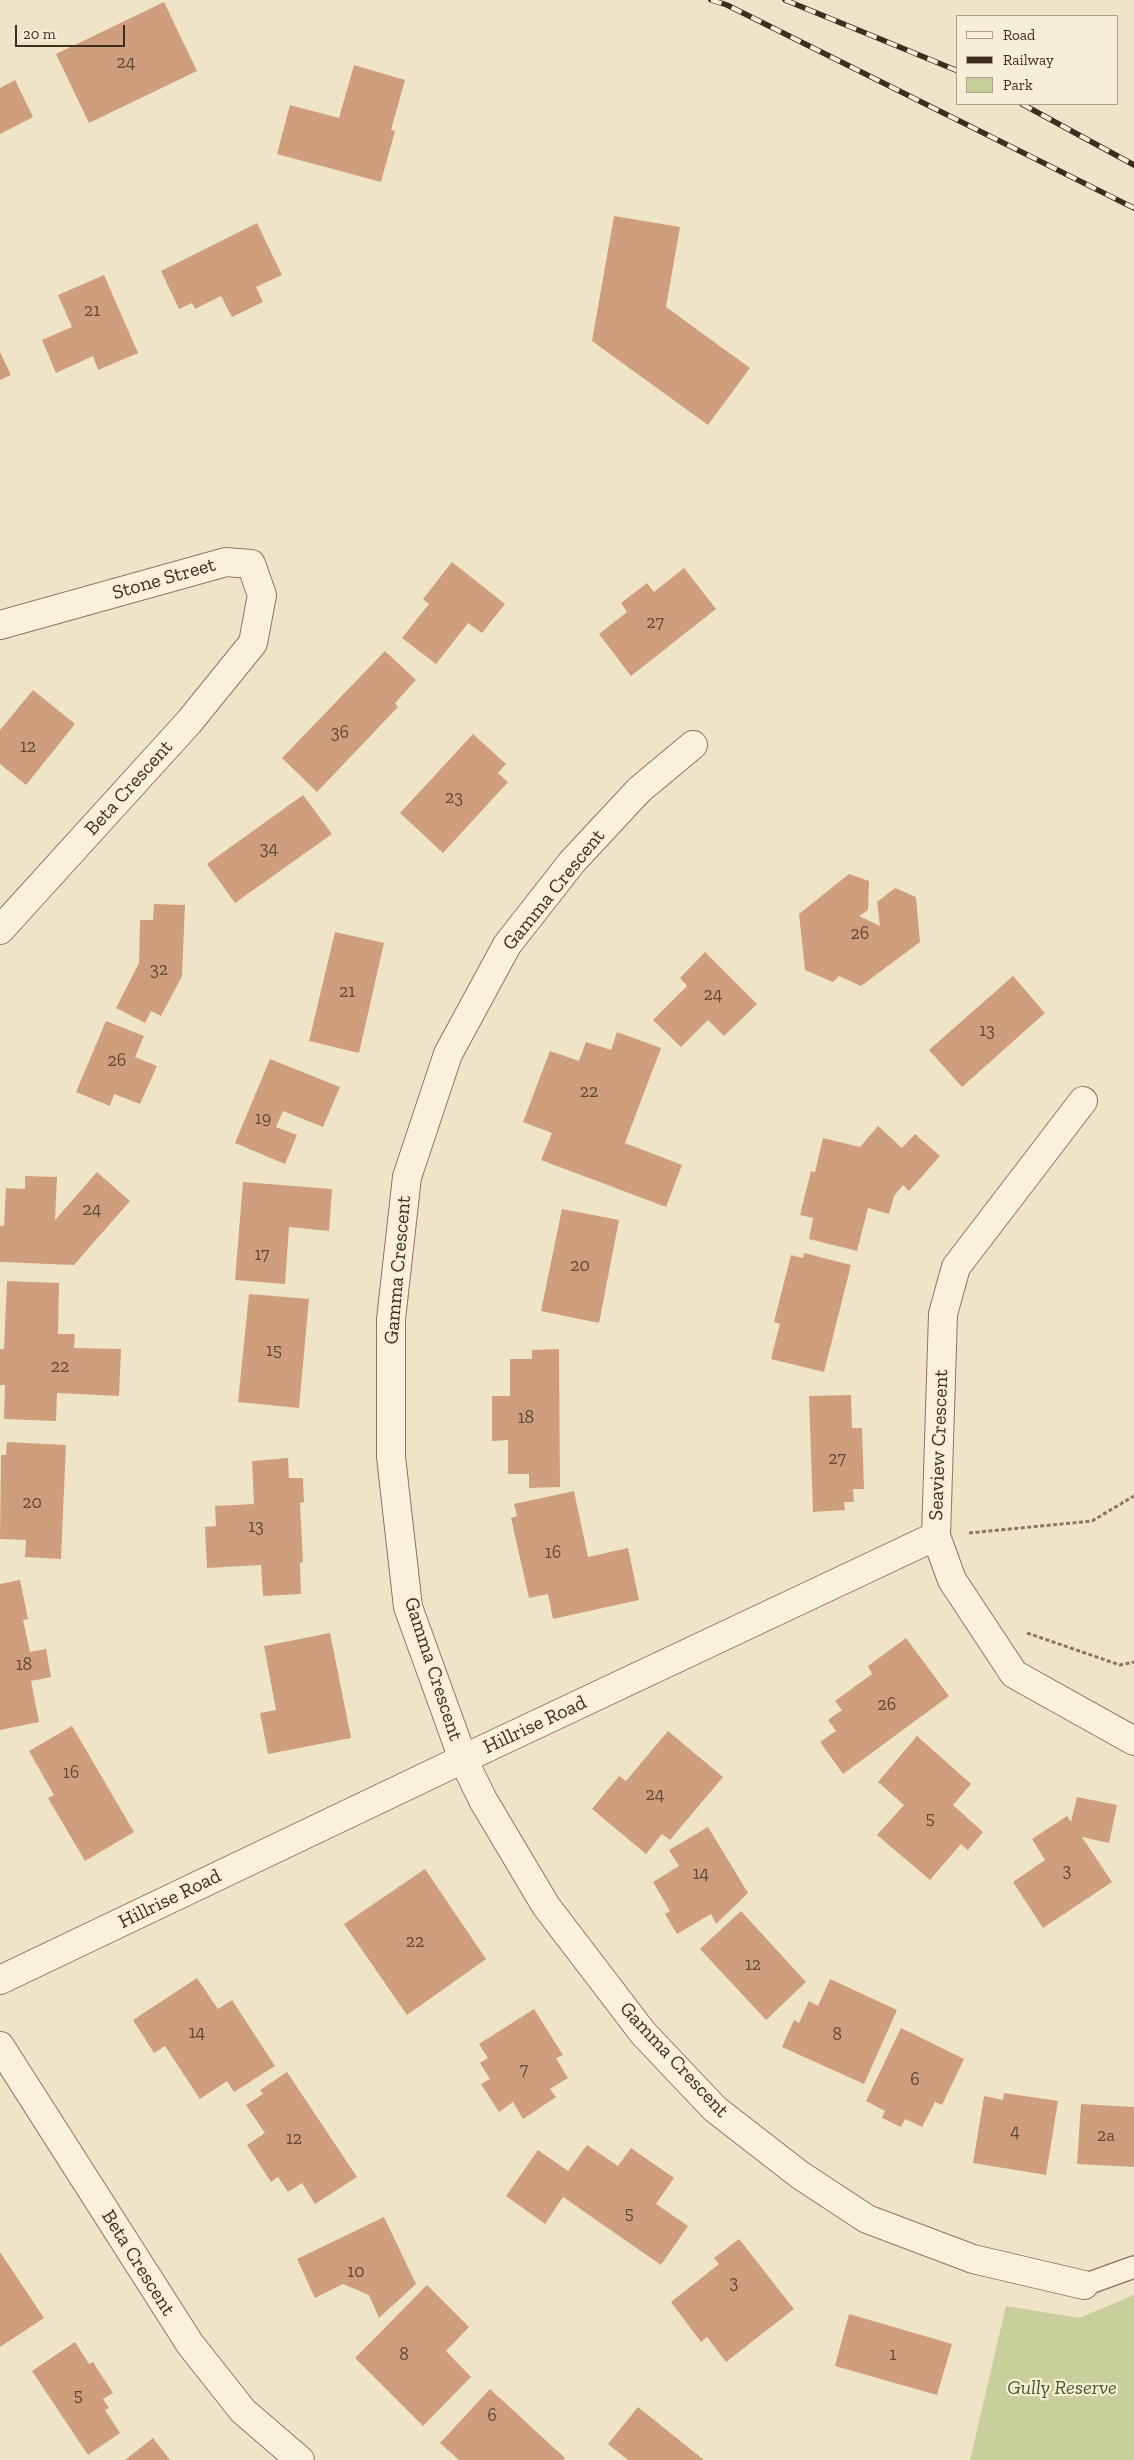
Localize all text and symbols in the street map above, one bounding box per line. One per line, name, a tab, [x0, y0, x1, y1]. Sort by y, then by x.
scale bar	[18, 15, 128, 47]
legend	[956, 15, 1119, 105]
text: 20 m	[23, 25, 56, 43]
text: Road	[1003, 26, 1035, 44]
text: Railway	[1003, 51, 1054, 69]
house number: 24	[117, 52, 135, 74]
text: Park	[1003, 76, 1033, 94]
house number: 21	[84, 300, 100, 322]
street label: Stone Street	[110, 553, 218, 605]
house number: 27	[646, 612, 664, 634]
house number: 36	[331, 722, 349, 744]
street label: Beta Crescent	[80, 735, 178, 841]
house number: 12	[20, 736, 36, 758]
house number: 23	[445, 787, 463, 809]
street label: Gamma Crescent	[498, 824, 610, 956]
house number: 34	[260, 838, 278, 860]
house number: 26	[851, 923, 869, 945]
house number: 32	[150, 959, 168, 981]
house number: 21	[339, 981, 355, 1003]
house number: 24	[704, 984, 722, 1006]
house number: 13	[979, 1020, 995, 1042]
house number: 26	[108, 1050, 126, 1072]
house number: 22	[580, 1081, 598, 1103]
house number: 19	[255, 1108, 271, 1130]
street label: Gamma Crescent	[380, 1195, 416, 1345]
house number: 24	[83, 1199, 101, 1221]
house number: 17	[254, 1244, 270, 1266]
house number: 20	[570, 1255, 590, 1277]
house number: 15	[266, 1340, 282, 1362]
house number: 22	[51, 1356, 69, 1378]
street label: Seaview Crescent	[924, 1369, 954, 1521]
house number: 18	[518, 1407, 534, 1429]
house number: 27	[828, 1448, 846, 1470]
house number: 20	[22, 1492, 42, 1514]
house number: 13	[248, 1516, 264, 1538]
house number: 16	[545, 1542, 561, 1564]
street label: Gamma Crescent	[399, 1594, 467, 1744]
house number: 18	[16, 1654, 32, 1676]
street label: Hillrise Road	[480, 1691, 590, 1759]
house number: 26	[878, 1694, 896, 1716]
house number: 16	[63, 1762, 79, 1784]
house number: 24	[646, 1784, 664, 1806]
house number: 5	[925, 1808, 935, 1830]
house number: 3	[1063, 1860, 1071, 1882]
house number: 14	[693, 1863, 709, 1885]
street label: Hillrise Road	[115, 1864, 225, 1934]
house number: 22	[406, 1931, 424, 1953]
house number: 12	[745, 1954, 761, 1976]
street label: Gamma Crescent	[614, 1997, 734, 2123]
house number: 14	[189, 2022, 205, 2044]
house number: 8	[832, 2024, 842, 2046]
house number: 7	[520, 2059, 528, 2081]
house number: 6	[910, 2069, 920, 2091]
house number: 4	[1010, 2121, 1020, 2143]
house number: 2a	[1097, 2125, 1115, 2147]
house number: 12	[286, 2128, 302, 2150]
house number: 5	[624, 2203, 634, 2225]
street label: Beta Crescent	[96, 2206, 180, 2320]
house number: 10	[347, 2261, 365, 2283]
house number: 3	[730, 2272, 738, 2294]
house number: 8	[399, 2344, 409, 2366]
house number: 1	[890, 2344, 896, 2366]
park label: Gully Reserve	[1007, 2376, 1117, 2400]
house number: 5	[73, 2385, 83, 2407]
house number: 6	[487, 2405, 497, 2427]

